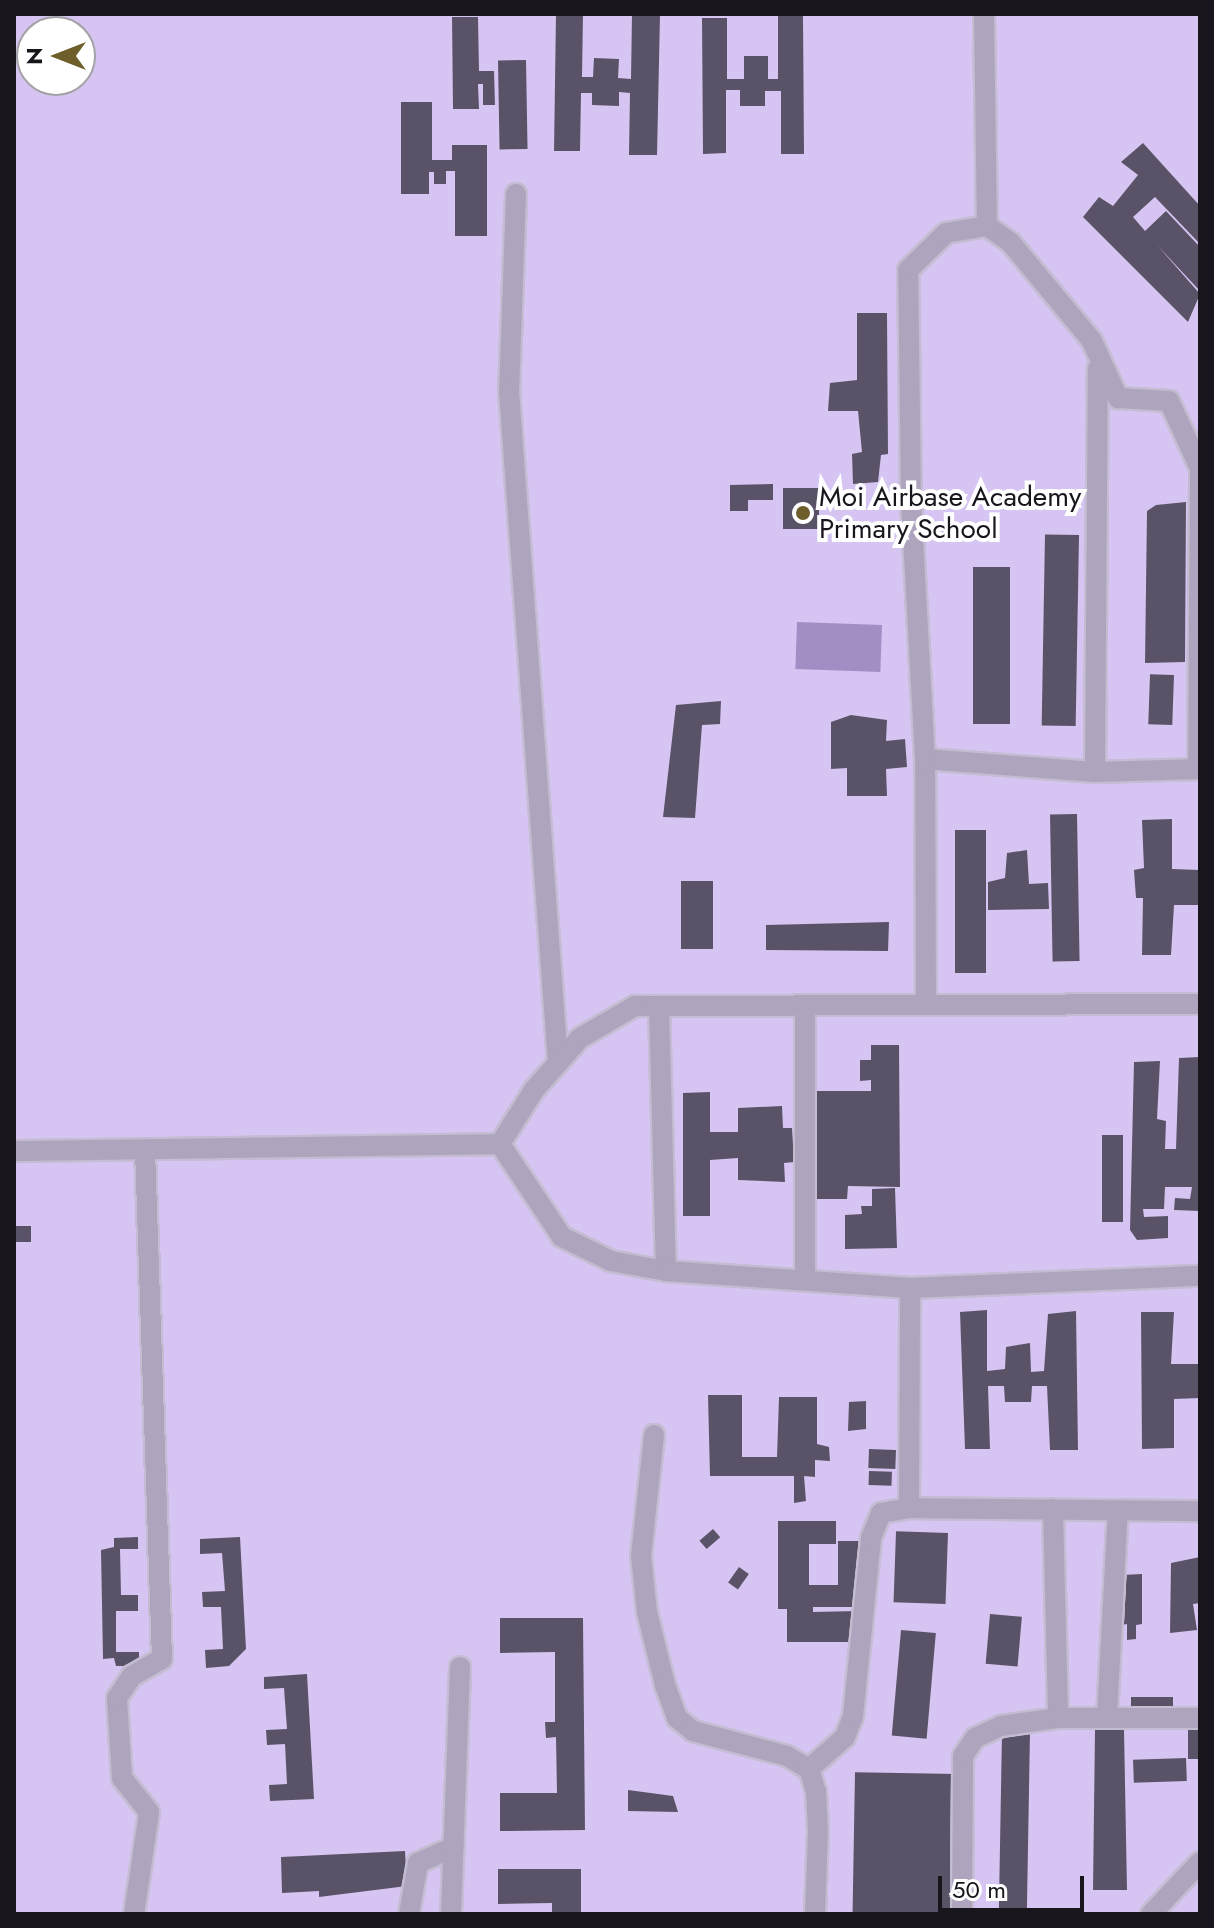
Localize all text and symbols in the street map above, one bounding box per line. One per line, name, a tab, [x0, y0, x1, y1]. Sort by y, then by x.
north arrow	[16, 16, 96, 96]
text: N	[18, 47, 50, 65]
place label: Moi Airbase Academy Primary School	[819, 480, 1081, 546]
marker: Moi Airbase Academy Primary School	[794, 504, 812, 522]
scale bar	[942, 1860, 1088, 1910]
text: 50 m	[952, 1872, 1006, 1907]

